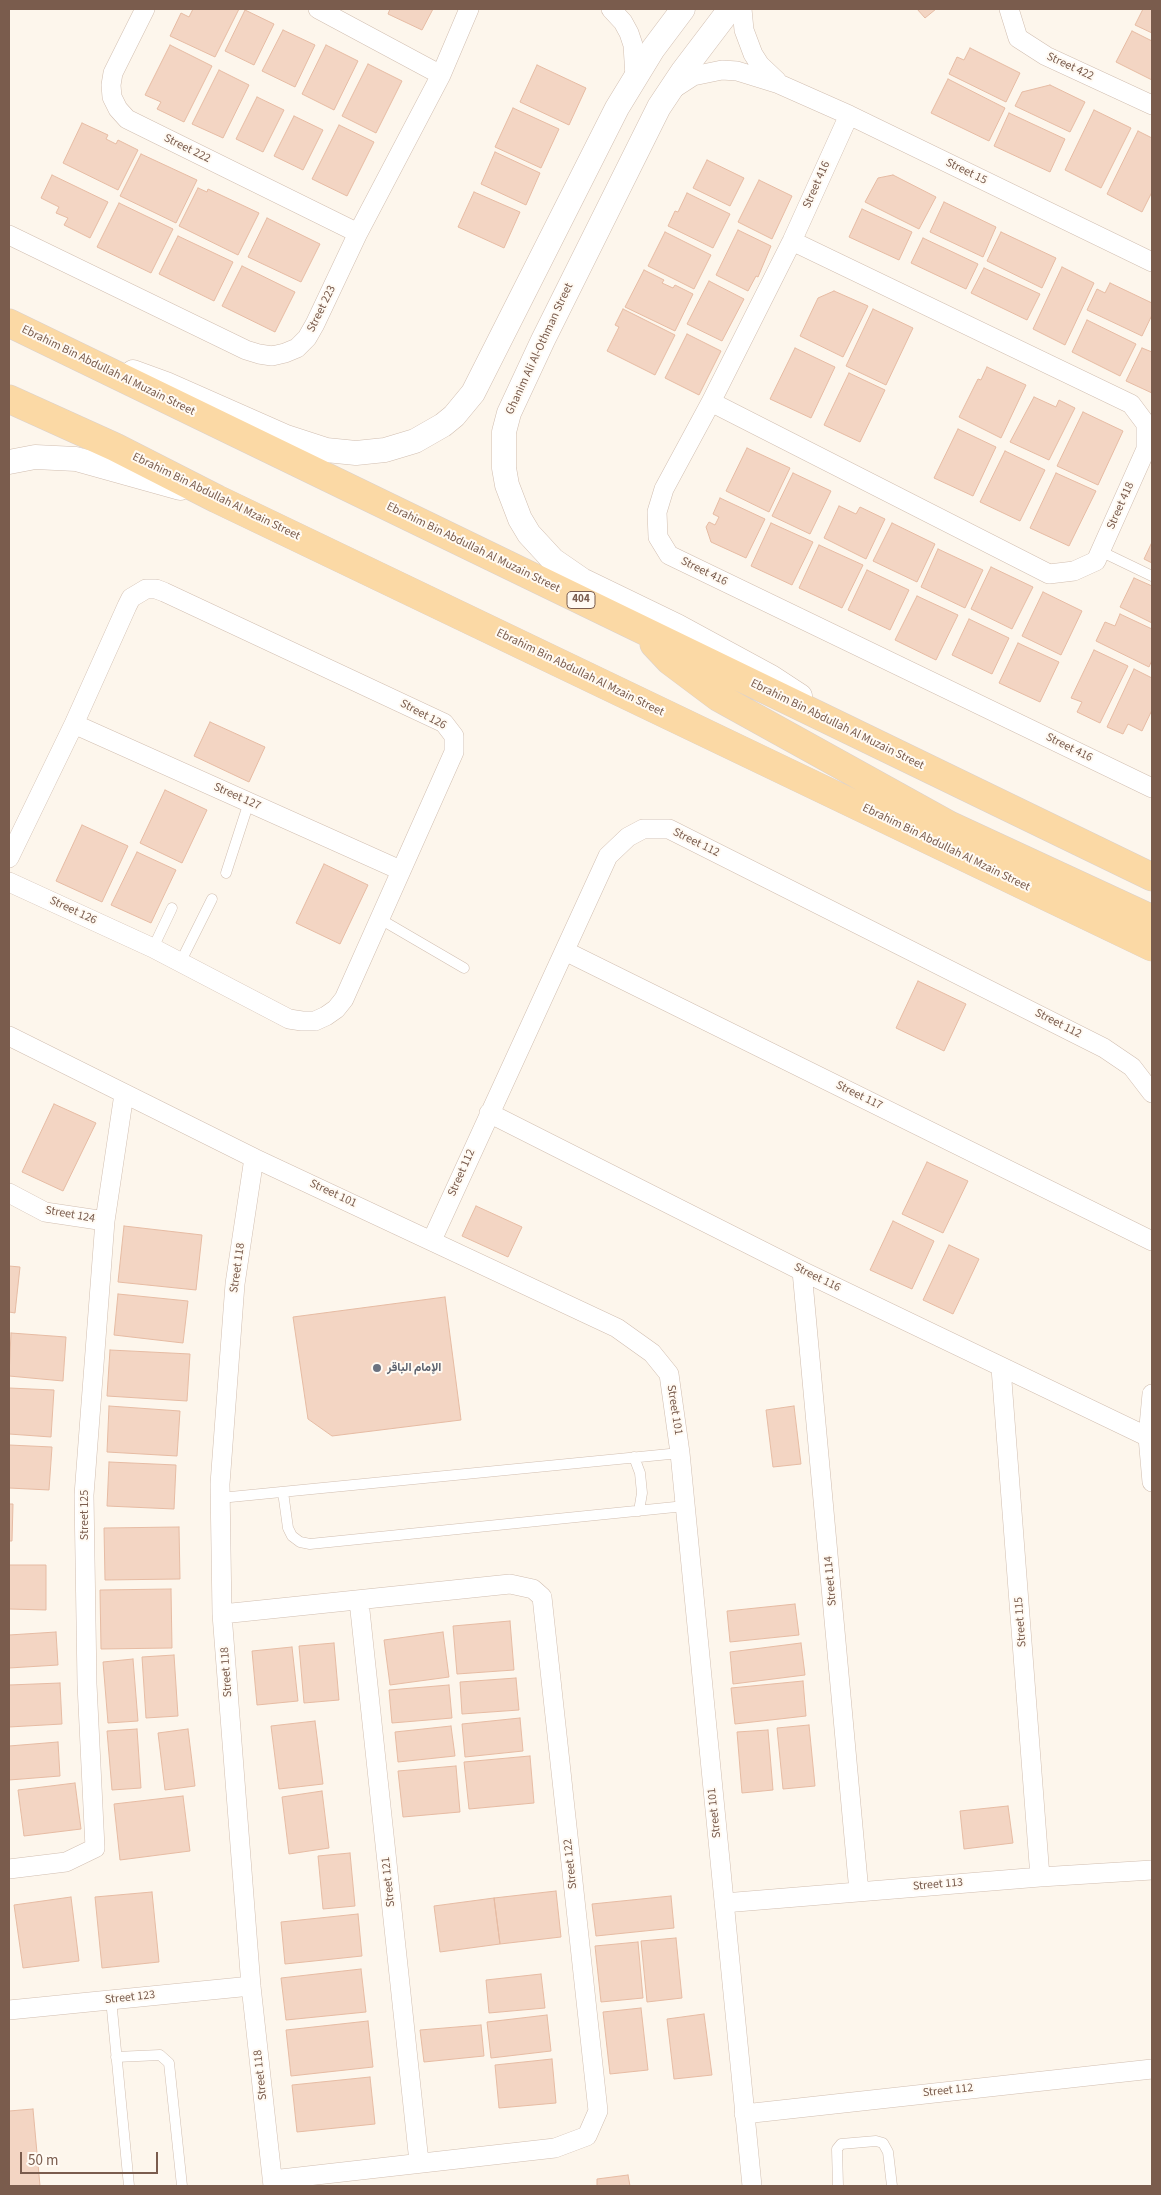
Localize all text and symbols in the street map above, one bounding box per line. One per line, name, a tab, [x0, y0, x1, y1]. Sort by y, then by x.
street label: Street 422	[1044, 50, 1096, 84]
street label: Street 222	[161, 131, 213, 167]
street label: Street 15	[943, 156, 989, 188]
street label: Street 416	[800, 159, 834, 211]
street label: Ghanim Ali Al-Othman Street	[503, 281, 577, 417]
street label: Street 223	[304, 283, 340, 335]
street label: Ebrahim Bin Abdullah Al Muzain Street	[19, 323, 197, 419]
street label: Ebrahim Bin Abdullah Al Mzain Street	[130, 450, 302, 544]
street label: Street 418	[1104, 480, 1138, 532]
street label: Ebrahim Bin Abdullah Al Muzain Street	[384, 500, 562, 596]
street label: Street 416	[678, 554, 730, 590]
road number: 404	[567, 592, 595, 608]
street label: Ebrahim Bin Abdullah Al Mzain Street	[494, 626, 666, 720]
street label: Ebrahim Bin Abdullah Al Muzain Street	[748, 677, 926, 773]
street label: Street 126	[397, 697, 449, 733]
street label: Street 416	[1043, 730, 1095, 766]
street label: Street 127	[211, 780, 263, 814]
street label: Ebrahim Bin Abdullah Al Mzain Street	[860, 801, 1032, 895]
street label: Street 112	[670, 825, 722, 861]
street label: Street 126	[47, 894, 99, 928]
street label: Street 112	[1032, 1006, 1084, 1042]
street label: Street 117	[833, 1078, 885, 1114]
street label: Street 112	[445, 1147, 479, 1199]
street label: Street 101	[307, 1177, 359, 1211]
street label: Street 124	[44, 1204, 96, 1226]
street label: Street 118	[227, 1242, 249, 1294]
street label: Street 116	[791, 1260, 843, 1296]
place label: الإمام الباقر	[387, 1361, 441, 1375]
marker: الإمام الباقر	[371, 1362, 383, 1374]
street label: Street 101	[663, 1384, 685, 1436]
street label: Street 125	[78, 1490, 92, 1540]
street label: Street 114	[822, 1555, 840, 1607]
street label: Street 115	[1012, 1596, 1030, 1648]
street label: Street 118	[218, 1646, 236, 1698]
street label: Street 101	[705, 1787, 725, 1839]
street label: Street 122	[561, 1838, 581, 1890]
street label: Street 121	[379, 1856, 399, 1908]
street label: Street 113	[912, 1876, 964, 1894]
street label: Street 123	[104, 1988, 156, 2008]
street label: Street 118	[251, 2049, 271, 2101]
street label: Street 112	[922, 2081, 974, 2101]
scale bar	[22, 2142, 160, 2174]
text: 50 m	[28, 2150, 58, 2171]

